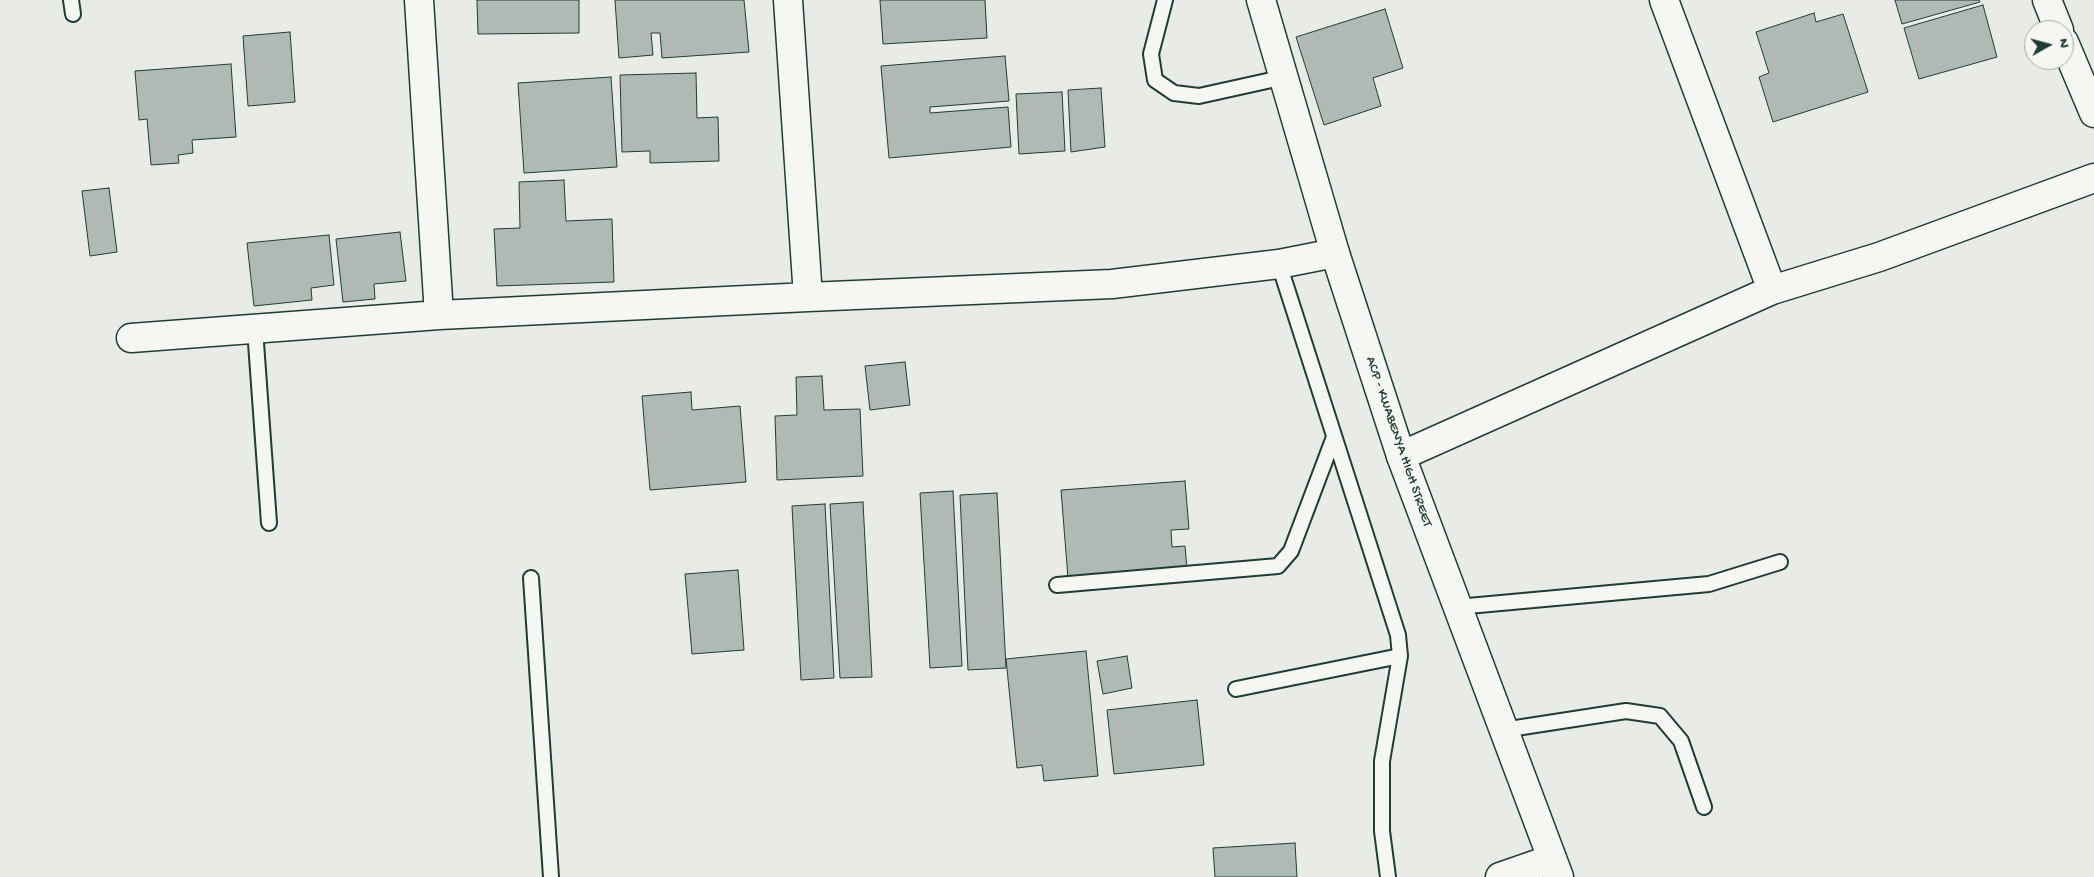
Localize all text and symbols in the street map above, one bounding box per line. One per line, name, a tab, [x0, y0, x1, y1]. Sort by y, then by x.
north arrow	[2024, 20, 2074, 70]
text: N	[2054, 38, 2072, 49]
street label: ACP - KWABENYA HIGH STREET	[1361, 355, 1435, 529]

